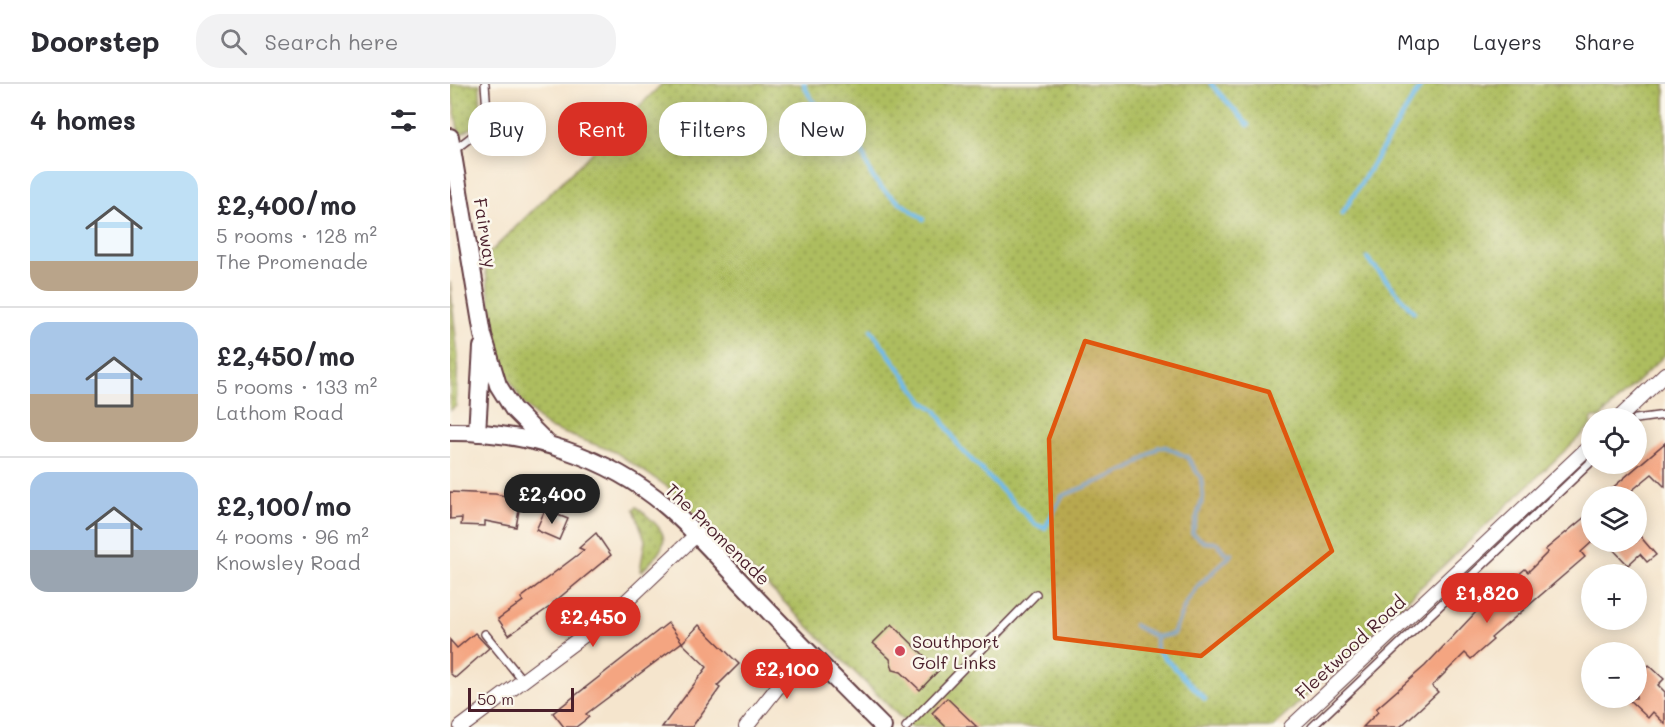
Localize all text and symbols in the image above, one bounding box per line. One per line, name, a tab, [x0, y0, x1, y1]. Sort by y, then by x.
search box	[196, 14, 616, 68]
text: Doorstep	[30, 23, 160, 59]
icon: search	[217, 25, 250, 58]
text: Search here	[265, 27, 398, 56]
text: Map	[1397, 28, 1440, 55]
text: Layers	[1473, 28, 1542, 55]
text: Share	[1575, 28, 1635, 55]
chip: Buy	[468, 102, 546, 156]
chip: Rent	[558, 102, 647, 156]
chip: Filters	[659, 102, 767, 156]
chip: New	[779, 102, 866, 156]
text: 4 homes	[30, 103, 136, 137]
icon: filters	[387, 104, 420, 137]
text: £2,400/mo	[216, 188, 356, 222]
icon: home	[78, 195, 150, 267]
street label: Fairway	[469, 196, 503, 270]
text: 5 rooms · 128 m²	[216, 222, 377, 248]
text: The Promenade	[216, 248, 368, 274]
text: £2,450/mo	[216, 339, 355, 373]
icon: home	[78, 346, 150, 418]
text: 5 rooms · 133 m²	[216, 373, 377, 399]
text: Lathom Road	[216, 399, 343, 425]
map controls	[1581, 408, 1647, 708]
button: locate	[1581, 408, 1647, 474]
pin: £2,400	[503, 474, 601, 525]
street label: The Promenade	[660, 478, 776, 590]
text: £2,400	[518, 480, 586, 506]
button: layers	[1581, 486, 1647, 552]
text: £2,100/mo	[216, 489, 351, 523]
icon: home	[78, 496, 150, 568]
text: 4 rooms · 96 m²	[216, 523, 369, 549]
text: Knowsley Road	[216, 549, 360, 575]
button: +	[1581, 564, 1647, 630]
pin: £1,820	[1438, 573, 1536, 624]
text: £1,820	[1455, 579, 1519, 605]
street label: Fleetwood Road	[1290, 590, 1410, 704]
pin: £2,450	[544, 597, 642, 648]
text: £2,450	[560, 603, 626, 629]
place label: Southport Golf Links	[912, 629, 999, 674]
button: −	[1581, 642, 1647, 708]
marker: Southport Golf Links	[893, 644, 907, 658]
pin: £2,100	[738, 649, 836, 700]
text: £2,100	[755, 655, 819, 681]
scale bar	[468, 685, 574, 712]
text: 50 m	[477, 688, 514, 709]

